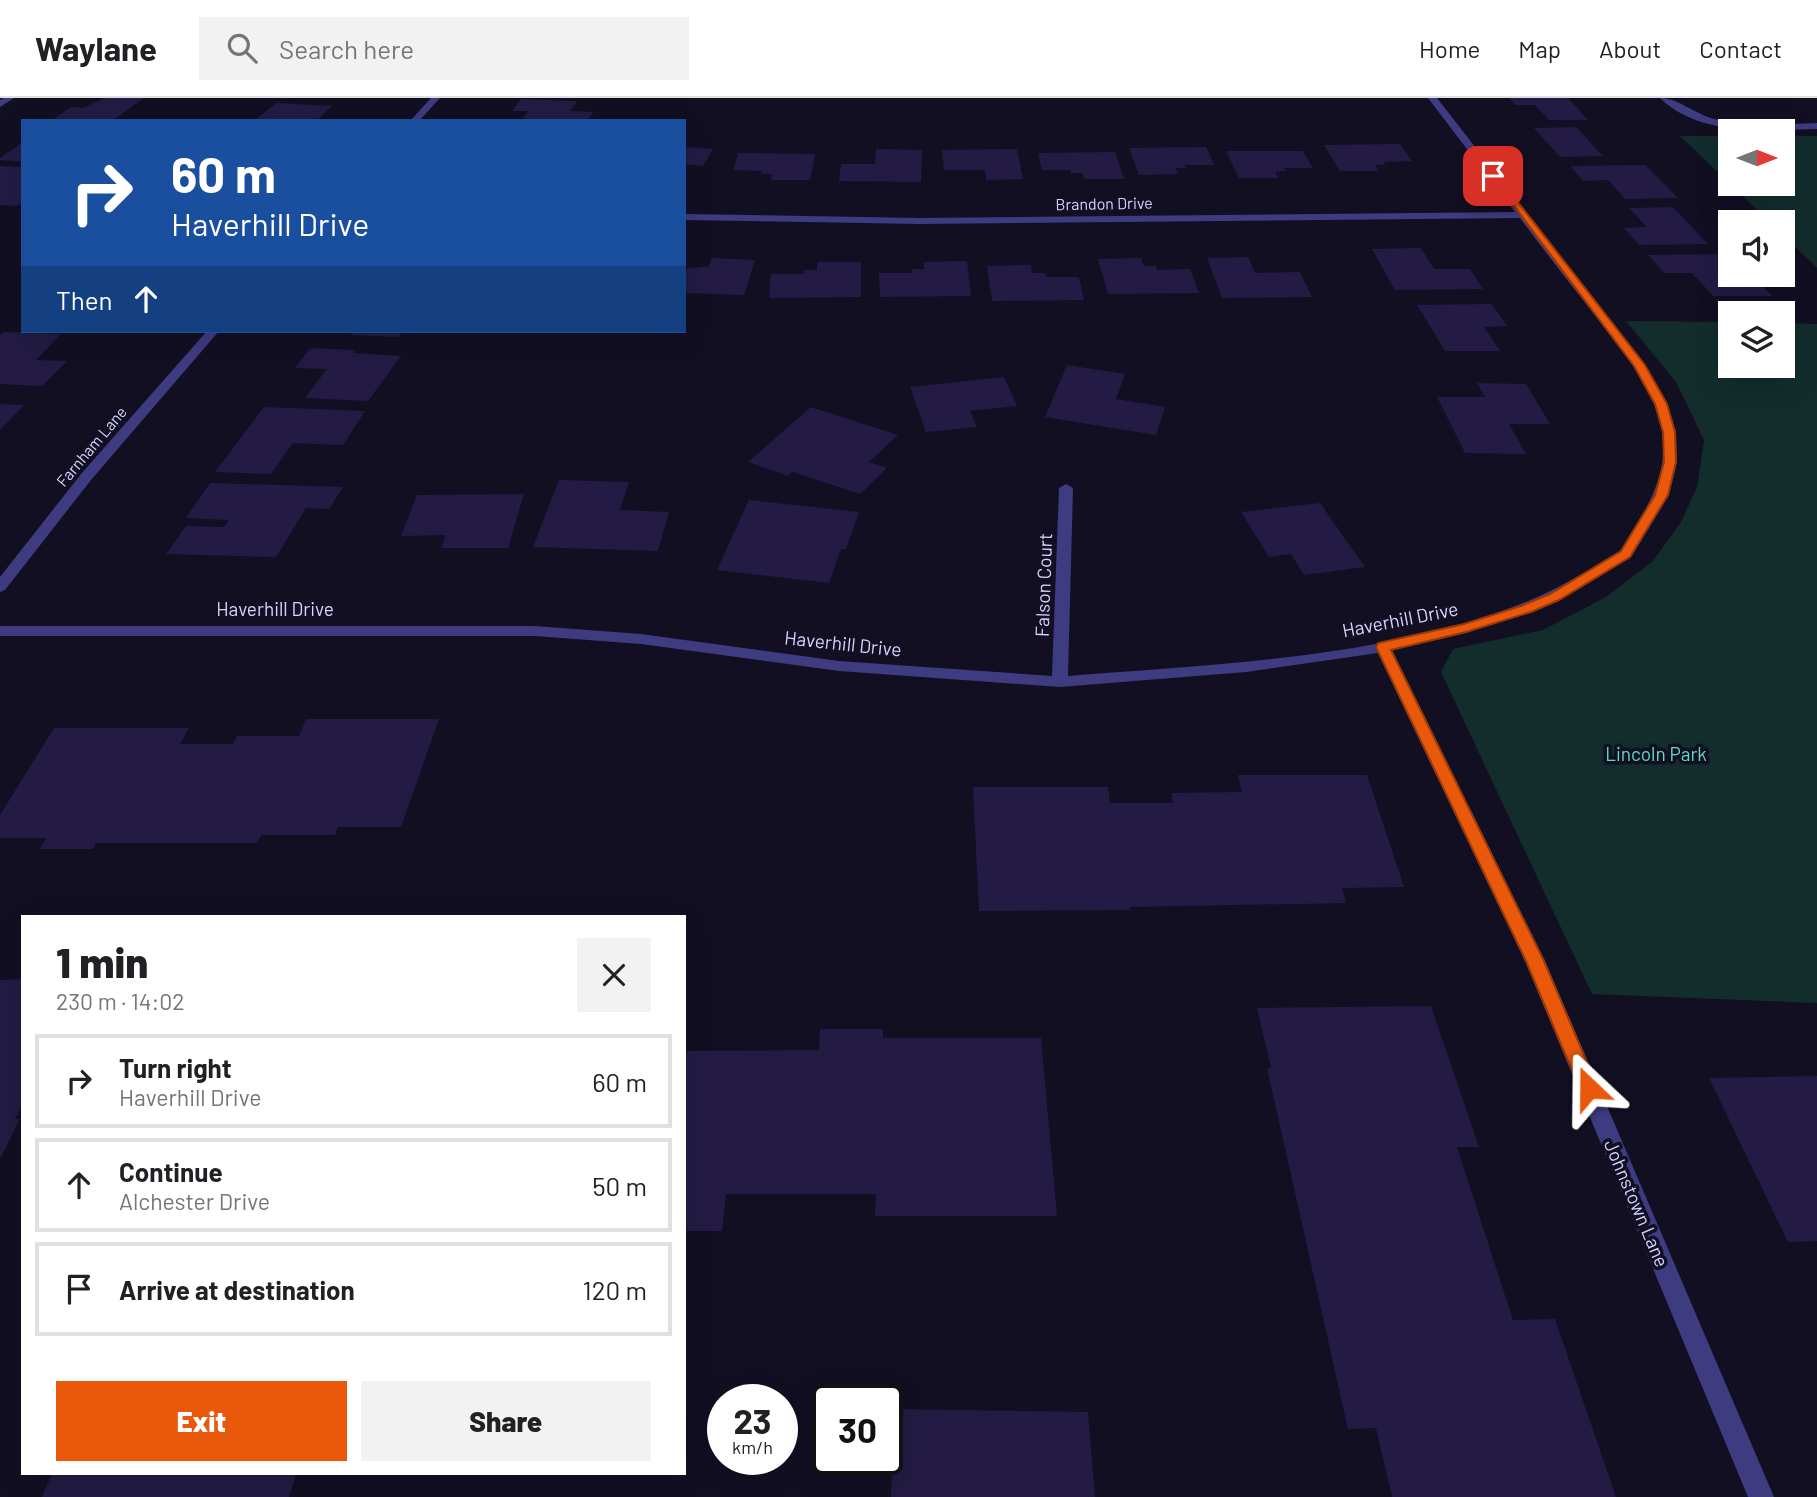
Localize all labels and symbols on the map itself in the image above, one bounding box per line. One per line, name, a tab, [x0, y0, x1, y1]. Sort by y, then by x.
north arrow	[1718, 119, 1796, 196]
pin	[1463, 146, 1523, 206]
street label: Brandon Drive	[1055, 193, 1153, 213]
street label: Farnham Lane	[52, 402, 130, 490]
street label: Falson Court	[1030, 533, 1056, 637]
street label: Haverhill Drive	[1340, 596, 1460, 642]
street label: Haverhill Drive	[216, 597, 334, 620]
street label: Haverhill Drive	[783, 625, 903, 661]
park label: Lincoln Park	[1605, 742, 1707, 765]
position arrow	[1552, 1051, 1626, 1125]
street label: Johnstown Lane	[1600, 1136, 1674, 1270]
speed limit sign: 30	[812, 1384, 903, 1475]

